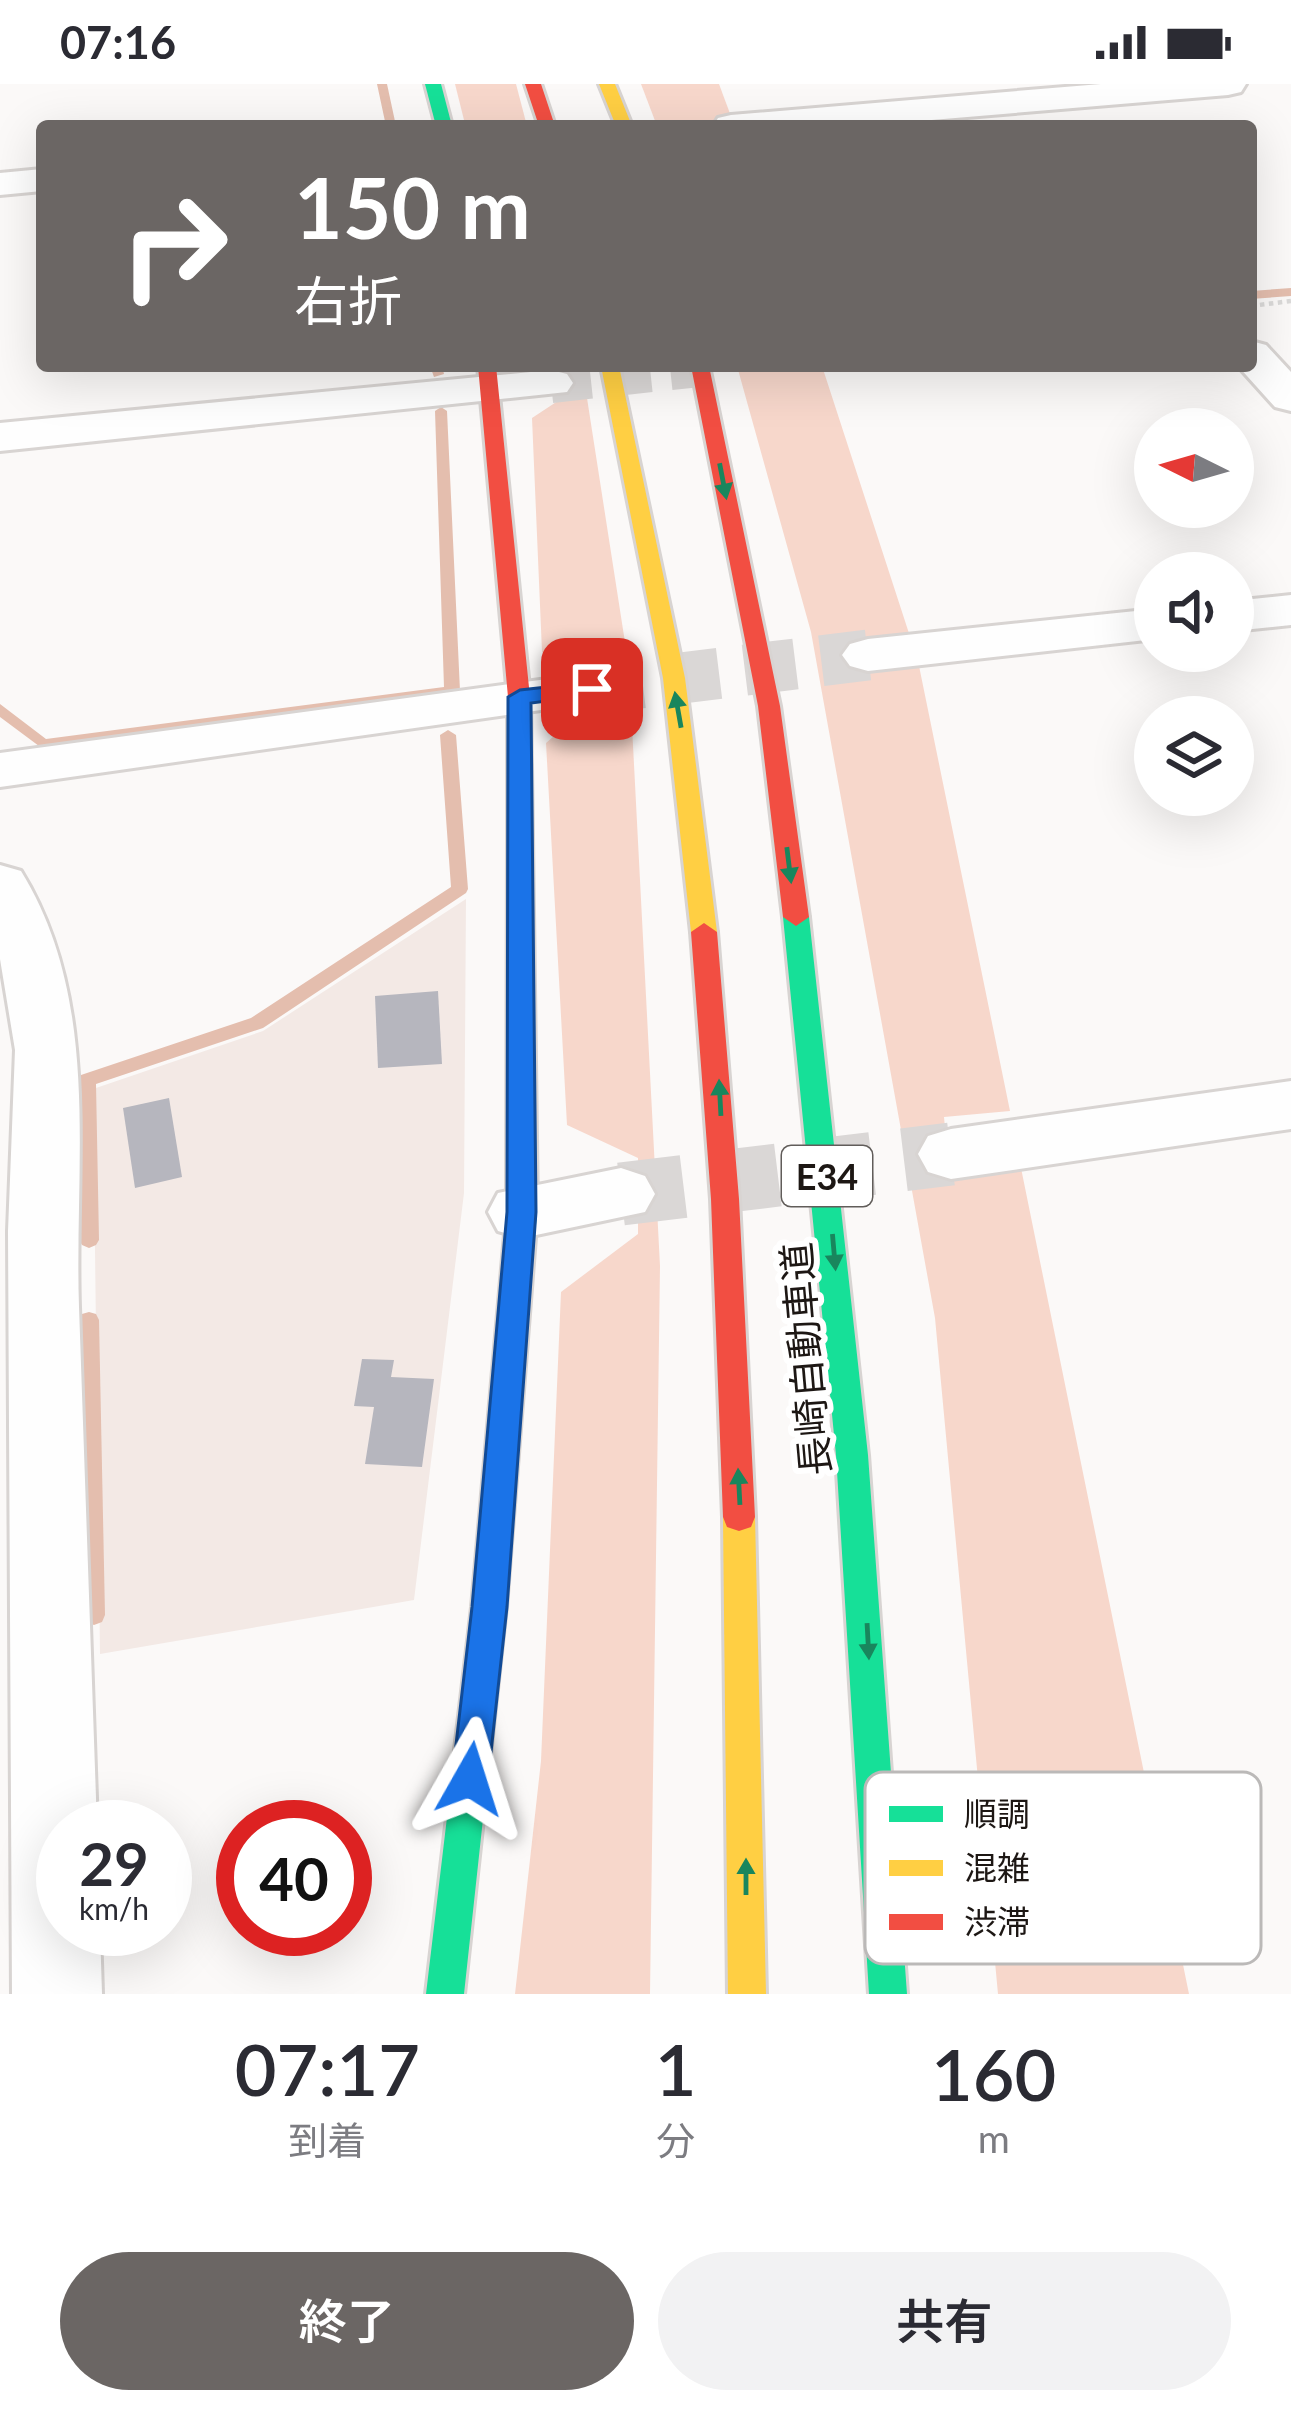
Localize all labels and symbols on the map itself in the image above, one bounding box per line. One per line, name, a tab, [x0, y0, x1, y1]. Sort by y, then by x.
north arrow	[1134, 408, 1254, 528]
one-way arrow	[714, 462, 733, 500]
pin	[541, 638, 643, 740]
one-way arrow	[668, 691, 687, 728]
one-way arrow	[780, 847, 799, 884]
one-way arrow	[710, 1078, 729, 1116]
road number: E34	[782, 1146, 872, 1206]
one-way arrow	[825, 1234, 844, 1271]
street label: 長崎自動車道	[772, 1240, 838, 1478]
one-way arrow	[729, 1467, 748, 1505]
one-way arrow	[859, 1623, 878, 1660]
position arrow	[407, 1716, 533, 1842]
legend	[865, 1772, 1261, 1964]
text: 順調	[964, 1793, 1030, 1833]
speed limit sign: 40	[216, 1800, 372, 1956]
text: 混雑	[964, 1847, 1030, 1887]
one-way arrow	[736, 1857, 756, 1895]
text: 渋滞	[964, 1901, 1030, 1941]

